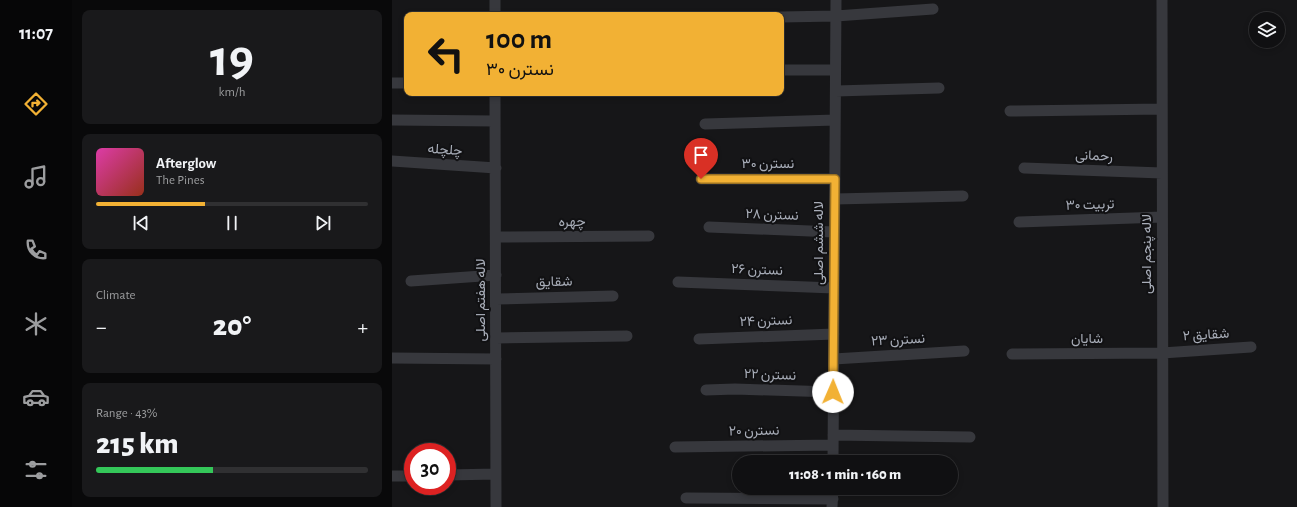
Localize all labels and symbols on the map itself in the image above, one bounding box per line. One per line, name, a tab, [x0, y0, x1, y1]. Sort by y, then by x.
pin	[684, 138, 718, 179]
street label: چلچله	[427, 142, 463, 160]
street label: رحمانی	[1075, 148, 1113, 165]
street label: نسترن ۳۰	[742, 157, 794, 172]
street label: تربیت ۳۰	[1065, 197, 1115, 214]
street label: لاله ششم اصلی	[812, 201, 827, 285]
street label: نسترن ۲۸	[745, 207, 799, 224]
street label: لاله پنجم اصلی	[1140, 214, 1156, 294]
street label: چهره	[558, 215, 586, 231]
street label: لاله هفتم اصلی	[474, 259, 489, 341]
street label: نسترن ۲۶	[731, 262, 783, 279]
street label: شقایق	[535, 275, 573, 290]
street label: نسترن ۲۴	[739, 313, 793, 330]
street label: شقایق ۲	[1182, 326, 1230, 345]
street label: نسترن ۲۳	[871, 332, 925, 349]
street label: شایان	[1071, 332, 1103, 347]
street label: نسترن ۲۲	[744, 367, 796, 384]
position arrow	[812, 371, 854, 413]
street label: نسترن ۲۰	[728, 424, 780, 439]
speed limit sign: 30	[404, 443, 456, 495]

